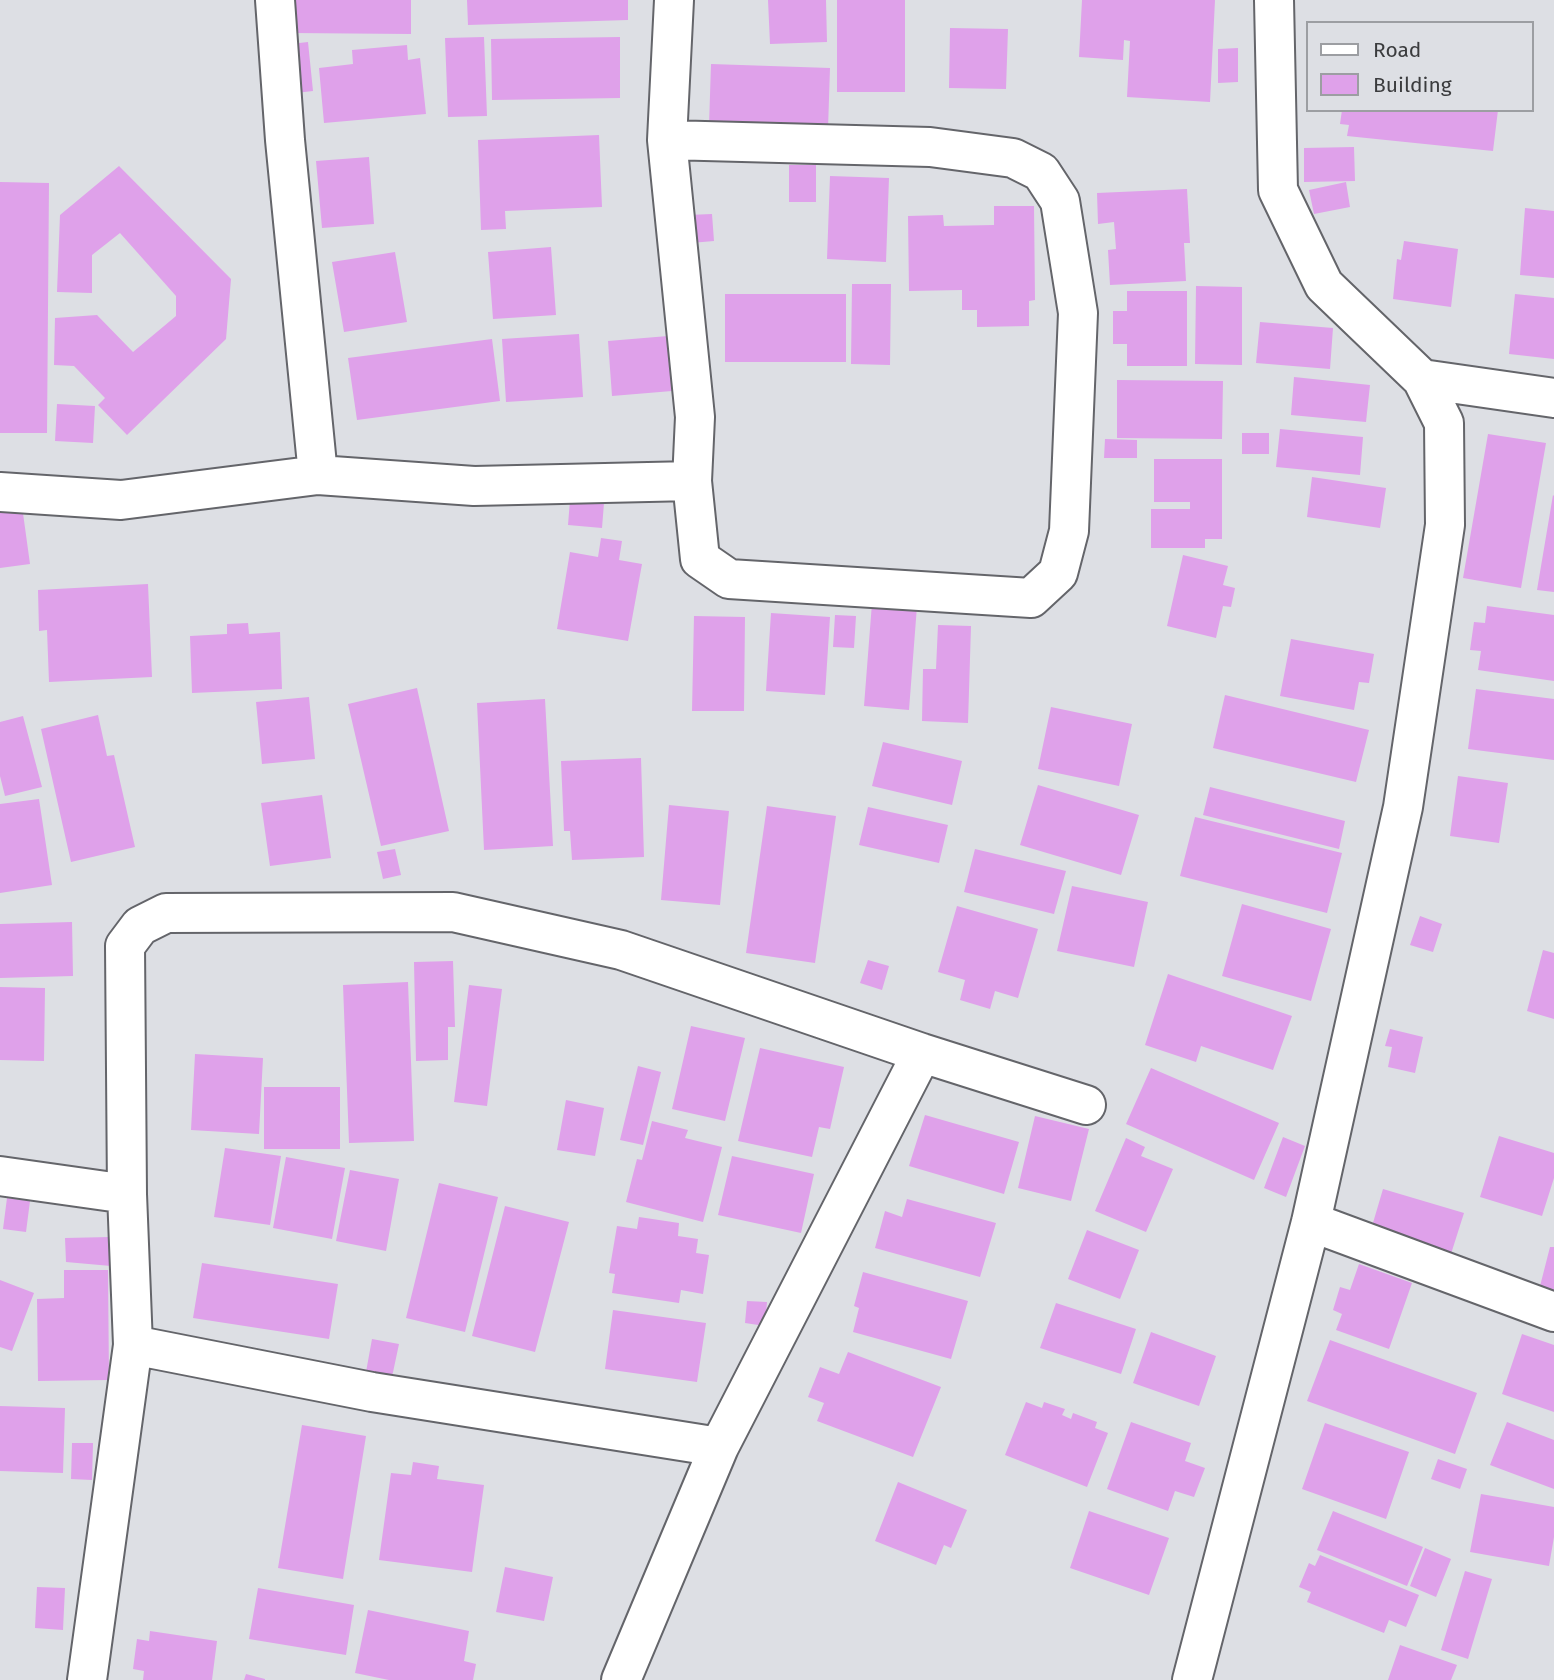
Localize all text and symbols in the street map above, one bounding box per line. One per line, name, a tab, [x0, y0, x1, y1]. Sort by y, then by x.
legend	[1306, 21, 1533, 112]
text: Road	[1373, 37, 1421, 63]
text: Building	[1373, 72, 1452, 98]

